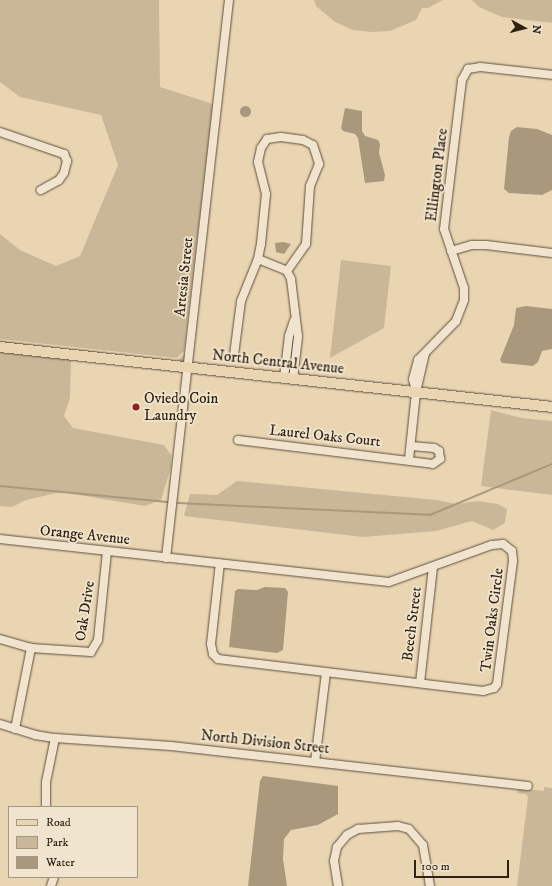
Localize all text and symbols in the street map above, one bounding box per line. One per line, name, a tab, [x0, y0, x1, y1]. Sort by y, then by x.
north arrow	[504, 8, 544, 48]
text: N	[528, 24, 543, 35]
street label: Ellington Place	[422, 127, 452, 223]
street label: Artesia Street	[171, 236, 197, 318]
street label: North Central Avenue	[211, 346, 345, 378]
place label: Oviedo Coin Laundry	[144, 389, 218, 424]
marker: Oviedo Coin Laundry	[131, 402, 141, 412]
street label: Laurel Oaks Court	[269, 421, 381, 451]
street label: Orange Avenue	[39, 521, 131, 549]
street label: Twin Oaks Circle	[477, 567, 507, 673]
street label: Oak Drive	[71, 579, 99, 643]
street label: Beech Street	[399, 586, 425, 662]
street label: North Division Street	[200, 726, 330, 758]
legend	[8, 806, 138, 878]
text: Road	[46, 815, 71, 830]
text: Park	[46, 835, 68, 850]
scale bar	[416, 852, 511, 878]
text: Water	[46, 855, 75, 870]
text: 100 m	[421, 859, 450, 874]

